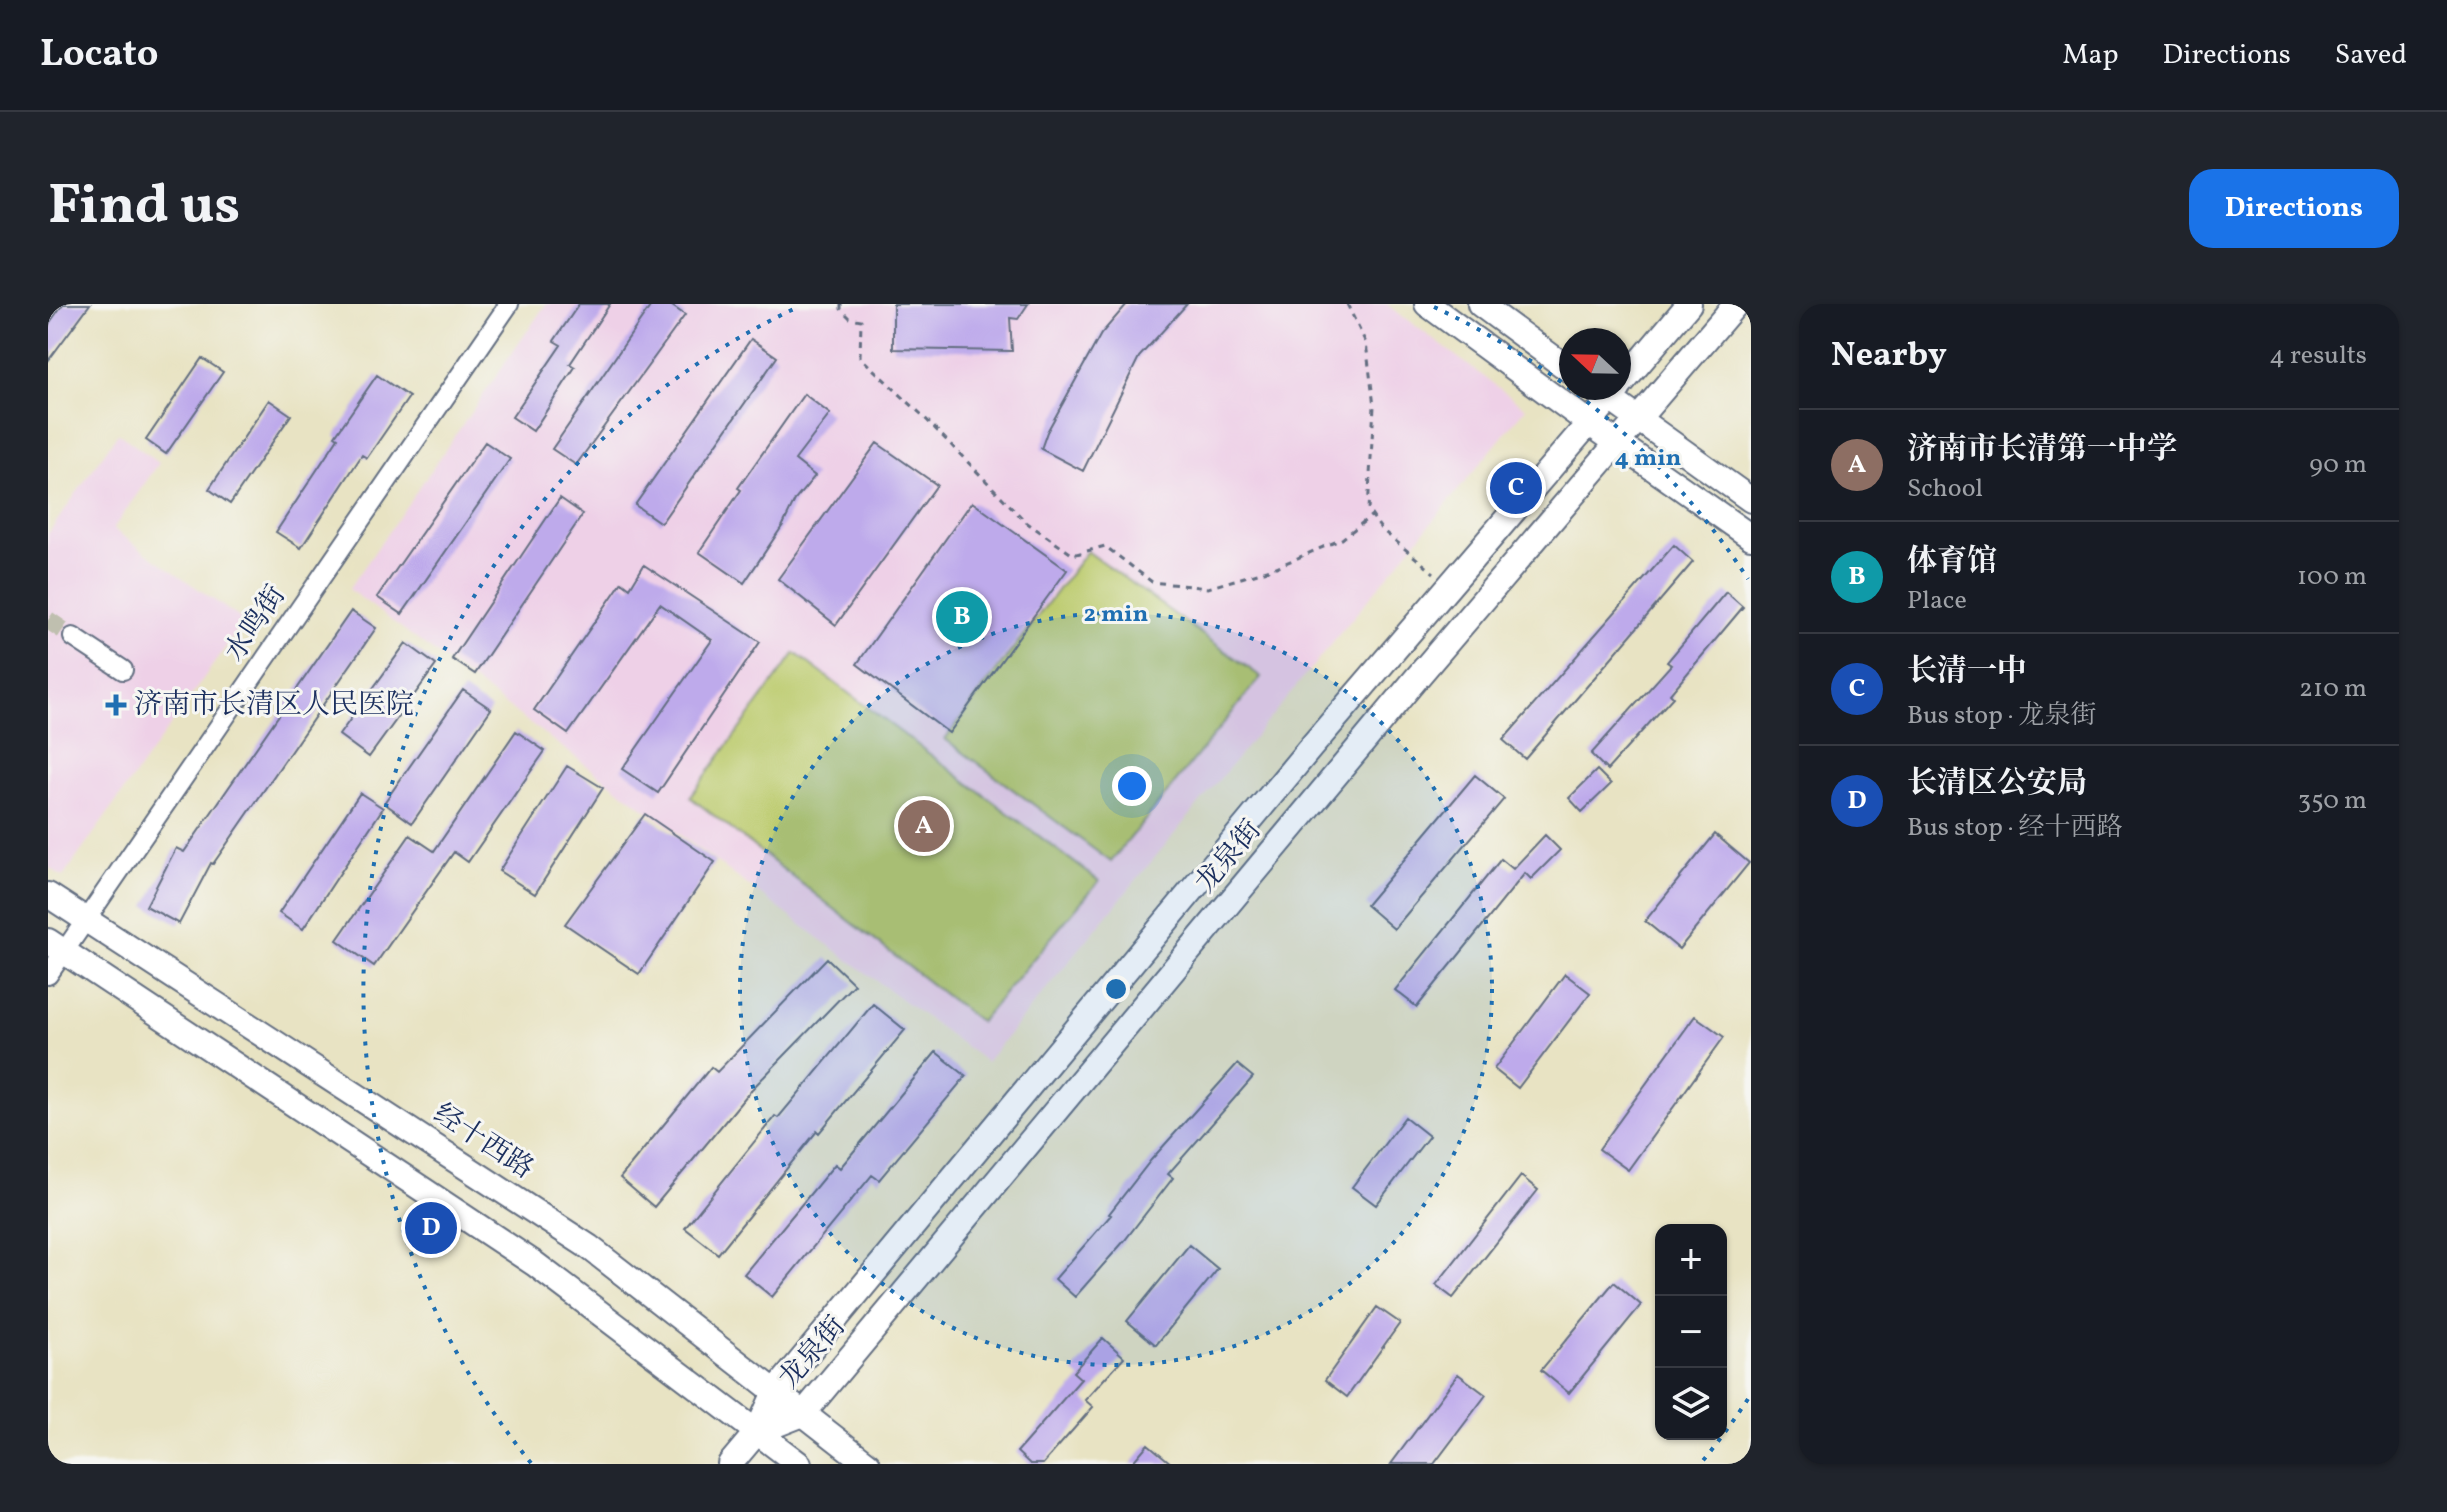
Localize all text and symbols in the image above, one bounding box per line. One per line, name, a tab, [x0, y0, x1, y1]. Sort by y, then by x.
text: Locato	[40, 29, 158, 82]
text: Map	[2063, 36, 2119, 75]
text: Directions	[2163, 36, 2291, 75]
text: Saved	[2335, 36, 2407, 75]
text: Find us	[48, 169, 240, 247]
button: Directions	[2189, 169, 2399, 248]
north arrow	[1559, 328, 1631, 400]
text: Nearby	[1831, 333, 1947, 380]
text: 4 results	[2269, 338, 2367, 374]
text: 济南市长清第一中学	[1907, 429, 2177, 471]
text: 4 min	[1615, 442, 1682, 476]
text: A	[1848, 447, 1866, 483]
text: 90 m	[2309, 447, 2367, 483]
pin: C	[1490, 458, 1542, 518]
text: School	[1907, 471, 1983, 507]
text: 体育馆	[1907, 541, 1997, 583]
text: B	[1848, 559, 1866, 595]
text: 100 m	[2297, 559, 2367, 595]
street label: 水鸣街	[216, 578, 296, 670]
text: Place	[1907, 583, 1967, 619]
pin: B	[936, 587, 988, 647]
text: 2 min	[1084, 598, 1149, 632]
text: 长清一中	[1907, 651, 2027, 693]
text: C	[1849, 671, 1865, 707]
text: 210 m	[2299, 671, 2367, 707]
place label: 济南市长清区人民医院	[134, 686, 414, 725]
marker: 济南市长清区人民医院	[105, 694, 127, 716]
text: Bus stop · 龙泉街	[1907, 698, 2096, 734]
text: 长清区公安局	[1907, 763, 2087, 805]
your location	[1112, 766, 1152, 806]
text: D	[1847, 783, 1867, 819]
text: 350 m	[2298, 783, 2367, 819]
pin: A	[898, 796, 950, 856]
text: Bus stop · 经十西路	[1907, 810, 2122, 846]
street label: 龙泉街	[1187, 812, 1271, 902]
centre of rings	[1102, 975, 1130, 1003]
street label: 经十西路	[425, 1095, 541, 1189]
pin: D	[405, 1198, 457, 1258]
map controls	[1655, 1224, 1727, 1440]
button: +	[1655, 1224, 1727, 1296]
button: −	[1655, 1296, 1727, 1368]
street label: 龙泉街	[771, 1309, 855, 1397]
button: layers	[1655, 1368, 1727, 1440]

